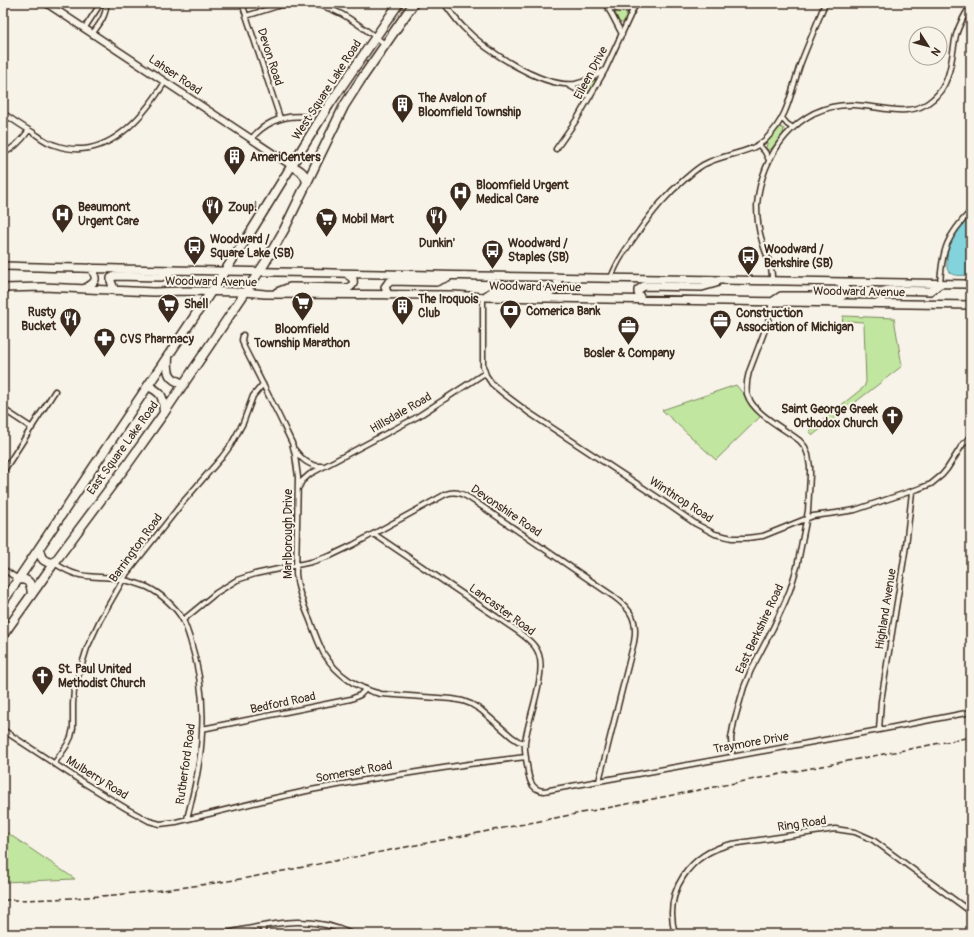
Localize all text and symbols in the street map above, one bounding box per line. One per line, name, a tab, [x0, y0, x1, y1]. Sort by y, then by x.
street label: Devon Road	[254, 26, 286, 88]
north arrow	[908, 26, 948, 66]
street label: West Square Lake Road	[289, 37, 365, 143]
street label: Eileen Drive	[571, 44, 611, 102]
text: N	[928, 45, 943, 59]
street label: Lahser Road	[146, 52, 205, 98]
place label: The Avalon of Bloomfield Township	[417, 91, 521, 120]
building icon: The Avalon of Bloomfield Township	[389, 92, 415, 125]
building icon: AmeriCenters	[221, 144, 247, 177]
place label: AmeriCenters	[250, 150, 321, 165]
place label: Bloomfield Urgent Medical Care	[476, 178, 570, 207]
hospital icon: Bloomfield Urgent Medical Care	[447, 179, 473, 212]
restaurant icon: Zoup!	[199, 194, 225, 227]
place label: Beaumont Urgent Care	[78, 200, 140, 229]
place label: Zoup!	[228, 200, 257, 215]
hospital icon: Beaumont Urgent Care	[50, 201, 76, 234]
restaurant icon: Dunkin'	[424, 203, 450, 236]
supermarket icon: Mobil Mart	[313, 206, 339, 239]
place label: Mobil Mart	[342, 212, 395, 227]
place label: Woodward / Square Lake (SB)	[210, 232, 295, 261]
bus stop icon: Woodward / Square Lake (SB)	[182, 233, 208, 266]
place label: Dunkin'	[419, 236, 455, 251]
place label: Woodward / Staples (SB)	[508, 236, 570, 265]
bus stop icon: Woodward / Staples (SB)	[479, 237, 505, 270]
place label: Woodward / Berkshire (SB)	[764, 242, 834, 271]
bus stop icon: Woodward / Berkshire (SB)	[736, 243, 762, 276]
street label: Woodward Avenue	[165, 274, 257, 290]
street label: Woodward Avenue	[489, 279, 581, 295]
street label: Woodward Avenue	[813, 284, 905, 300]
supermarket icon: Bloomfield Township Marathon	[289, 289, 315, 322]
supermarket icon: Shell	[155, 291, 181, 324]
place label: The Iroquois Club	[417, 292, 479, 321]
building icon: The Iroquois Club	[389, 293, 415, 326]
place label: Shell	[184, 297, 208, 312]
bank icon: Comerica Bank	[497, 298, 523, 331]
place label: Comerica Bank	[526, 304, 602, 319]
place label: Rusty Bucket	[21, 305, 57, 334]
restaurant icon: Rusty Bucket	[58, 306, 84, 339]
place label: Construction Association of Michigan	[736, 306, 854, 335]
office icon: Construction Association of Michigan	[707, 307, 733, 340]
office icon: Bosler & Company	[616, 313, 642, 346]
place label: Bloomfield Township Marathon	[253, 322, 350, 351]
pharmacy icon: CVS Pharmacy	[91, 326, 117, 359]
place label: CVS Pharmacy	[120, 332, 195, 347]
place label: Bosler & Company	[583, 346, 675, 361]
street label: Hillsdale Road	[368, 389, 435, 437]
street label: East Square Lake Road	[84, 398, 162, 498]
place label: Saint George Greek Orthodox Church	[781, 402, 879, 431]
church icon: Saint George Greek Orthodox Church	[880, 403, 906, 436]
street label: Winthrop Road	[646, 474, 716, 526]
street label: Devonshire Road	[468, 482, 544, 540]
street label: Marlborough Drive	[281, 489, 296, 579]
street label: Barrington Road	[106, 511, 166, 585]
street label: Highland Avenue	[872, 567, 900, 651]
street label: Lancaster Road	[466, 581, 538, 639]
street label: East Berkshire Road	[733, 582, 787, 676]
place label: St. Paul United Methodist Church	[58, 662, 146, 691]
church icon: St. Paul United Methodist Church	[29, 663, 55, 696]
street label: Bedford Road	[249, 689, 317, 717]
street label: Rutherford Road	[173, 722, 199, 805]
street label: Traymore Drive	[712, 729, 790, 757]
street label: Mulberry Road	[63, 753, 131, 803]
street label: Somerset Road	[315, 758, 394, 786]
street label: Ring Road	[777, 813, 828, 835]

